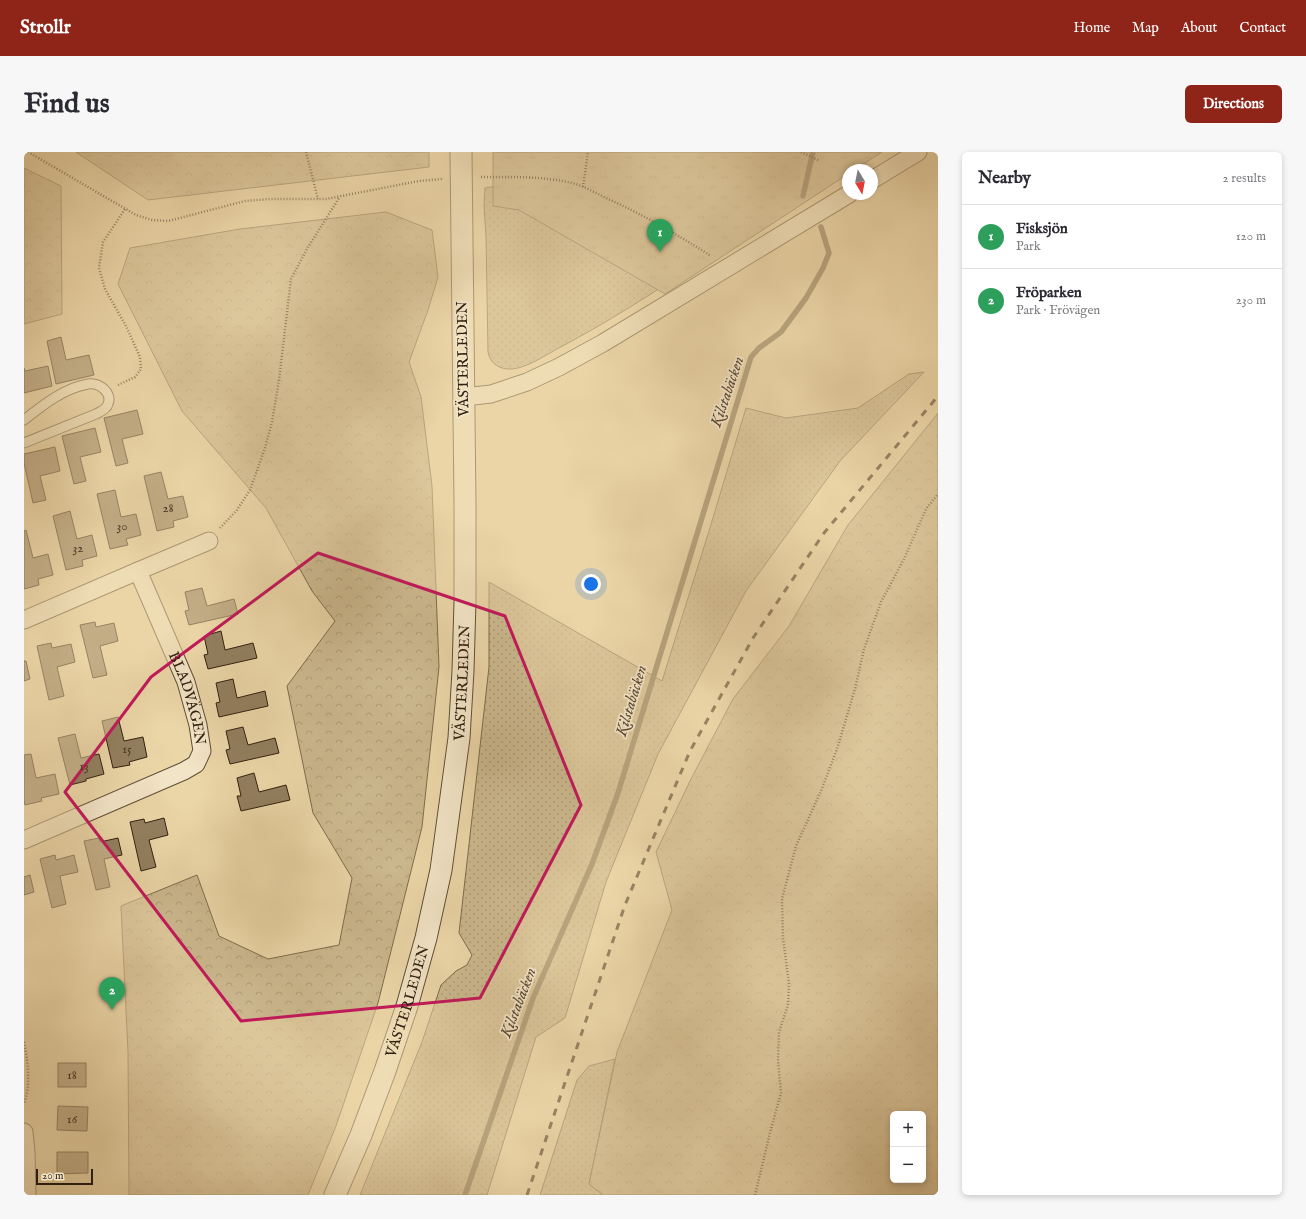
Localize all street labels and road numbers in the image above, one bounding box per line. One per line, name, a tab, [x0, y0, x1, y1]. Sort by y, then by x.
street label: VÄSTERLEDEN	[452, 301, 474, 418]
street label: VÄSTERLEDEN	[449, 625, 474, 742]
street label: BLADVÄGEN	[164, 648, 210, 746]
street label: VÄSTERLEDEN	[381, 943, 433, 1061]

